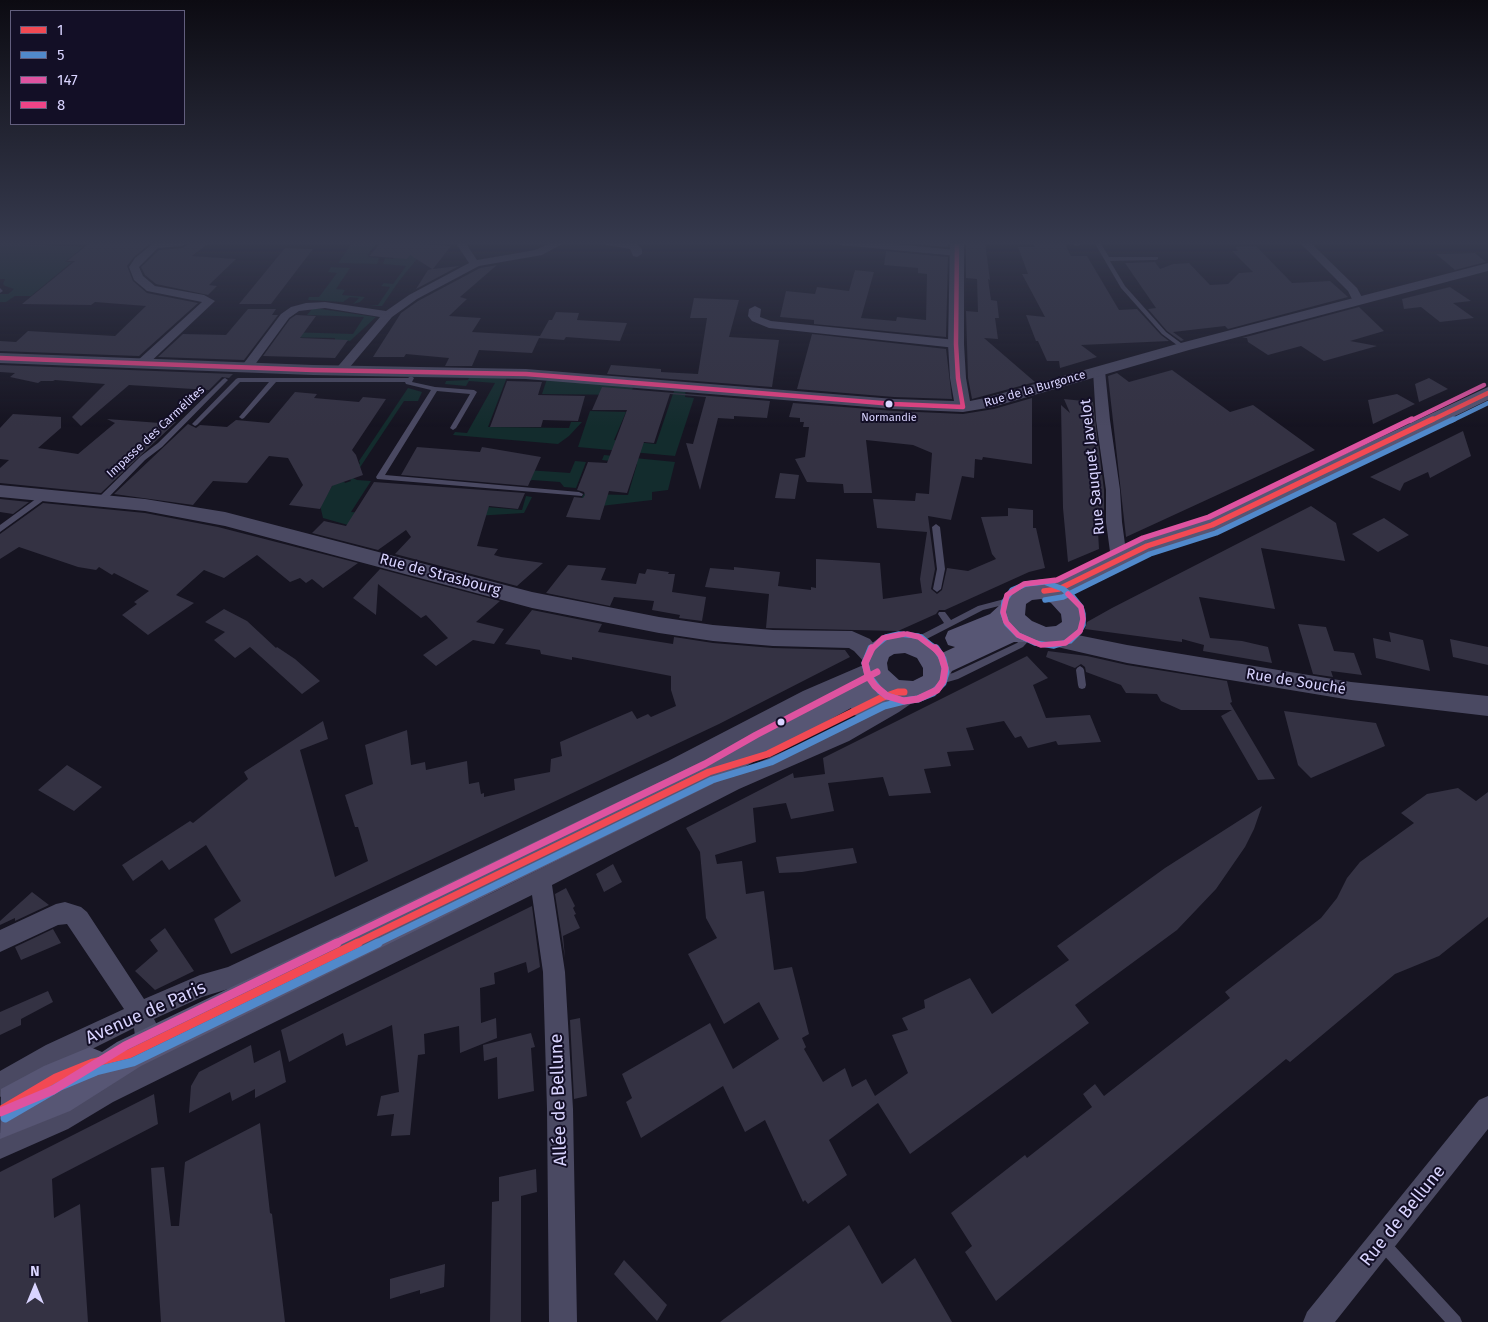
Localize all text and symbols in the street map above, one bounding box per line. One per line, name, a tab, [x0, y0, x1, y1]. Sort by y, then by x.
legend	[10, 10, 185, 125]
text: 1	[57, 21, 64, 39]
text: 5	[57, 46, 65, 64]
text: 147	[57, 71, 78, 89]
text: 8	[57, 96, 65, 114]
street label: Rue de la Burgonce	[983, 368, 1087, 410]
street label: Impasse des Carmélites	[104, 383, 208, 481]
street label: Rue Sauquet Javelot	[1077, 398, 1109, 536]
marker: Normandie	[884, 399, 894, 409]
place label: Normandie	[861, 411, 917, 425]
street label: Rue de Strasbourg	[377, 550, 503, 600]
street label: Rue de Souché	[1245, 665, 1347, 699]
unlabelled marker	[776, 717, 786, 727]
street label: Avenue de Paris	[82, 977, 210, 1049]
street label: Allée de Bellune	[546, 1033, 572, 1167]
street label: Rue de Bellune	[1356, 1161, 1450, 1271]
north arrow	[10, 1262, 60, 1312]
text: N	[30, 1263, 40, 1280]

